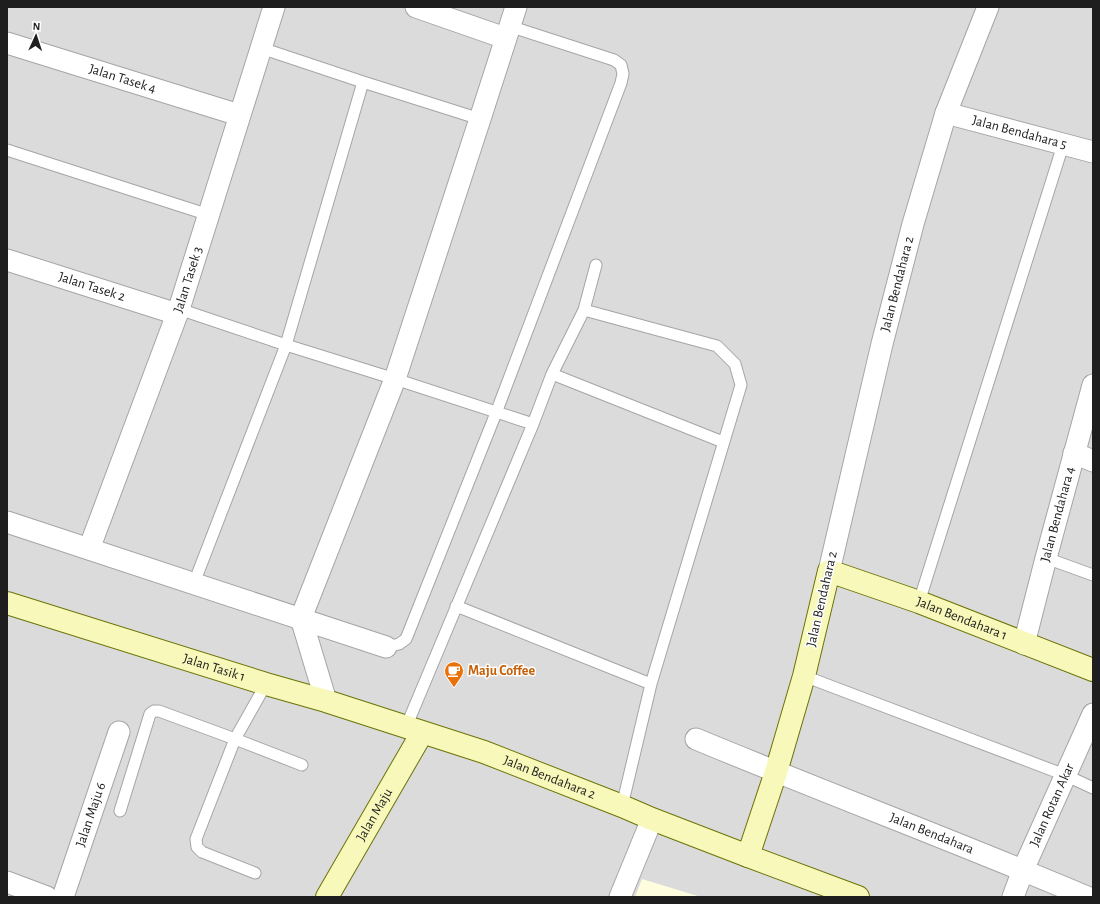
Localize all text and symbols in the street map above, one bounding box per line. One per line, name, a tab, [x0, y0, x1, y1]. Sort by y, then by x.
north arrow	[16, 16, 56, 56]
text: N	[32, 21, 41, 32]
street label: Jalan Tasek 4	[87, 62, 158, 96]
street label: Jalan Bendahara 5	[971, 113, 1068, 152]
street label: Jalan Bendahara 2	[878, 235, 916, 333]
street label: Jalan Tasek 3	[171, 245, 205, 315]
street label: Jalan Tasek 2	[57, 270, 127, 304]
street label: Jalan Bendahara 4	[1038, 465, 1078, 563]
street label: Jalan Bendahara 2	[804, 550, 840, 648]
street label: Jalan Bendahara 1	[914, 595, 1009, 643]
street label: Jalan Tasik 1	[181, 651, 247, 684]
cafe icon: Maju Coffee	[443, 660, 465, 688]
place label: Maju Coffee	[468, 664, 535, 678]
street label: Jalan Bendahara 2	[501, 753, 598, 802]
street label: Jalan Rotan Akar	[1027, 761, 1077, 849]
street label: Jalan Maju 6	[74, 781, 108, 849]
street label: Jalan Maju	[354, 786, 395, 843]
street label: Jalan Bendahara	[888, 811, 976, 857]

